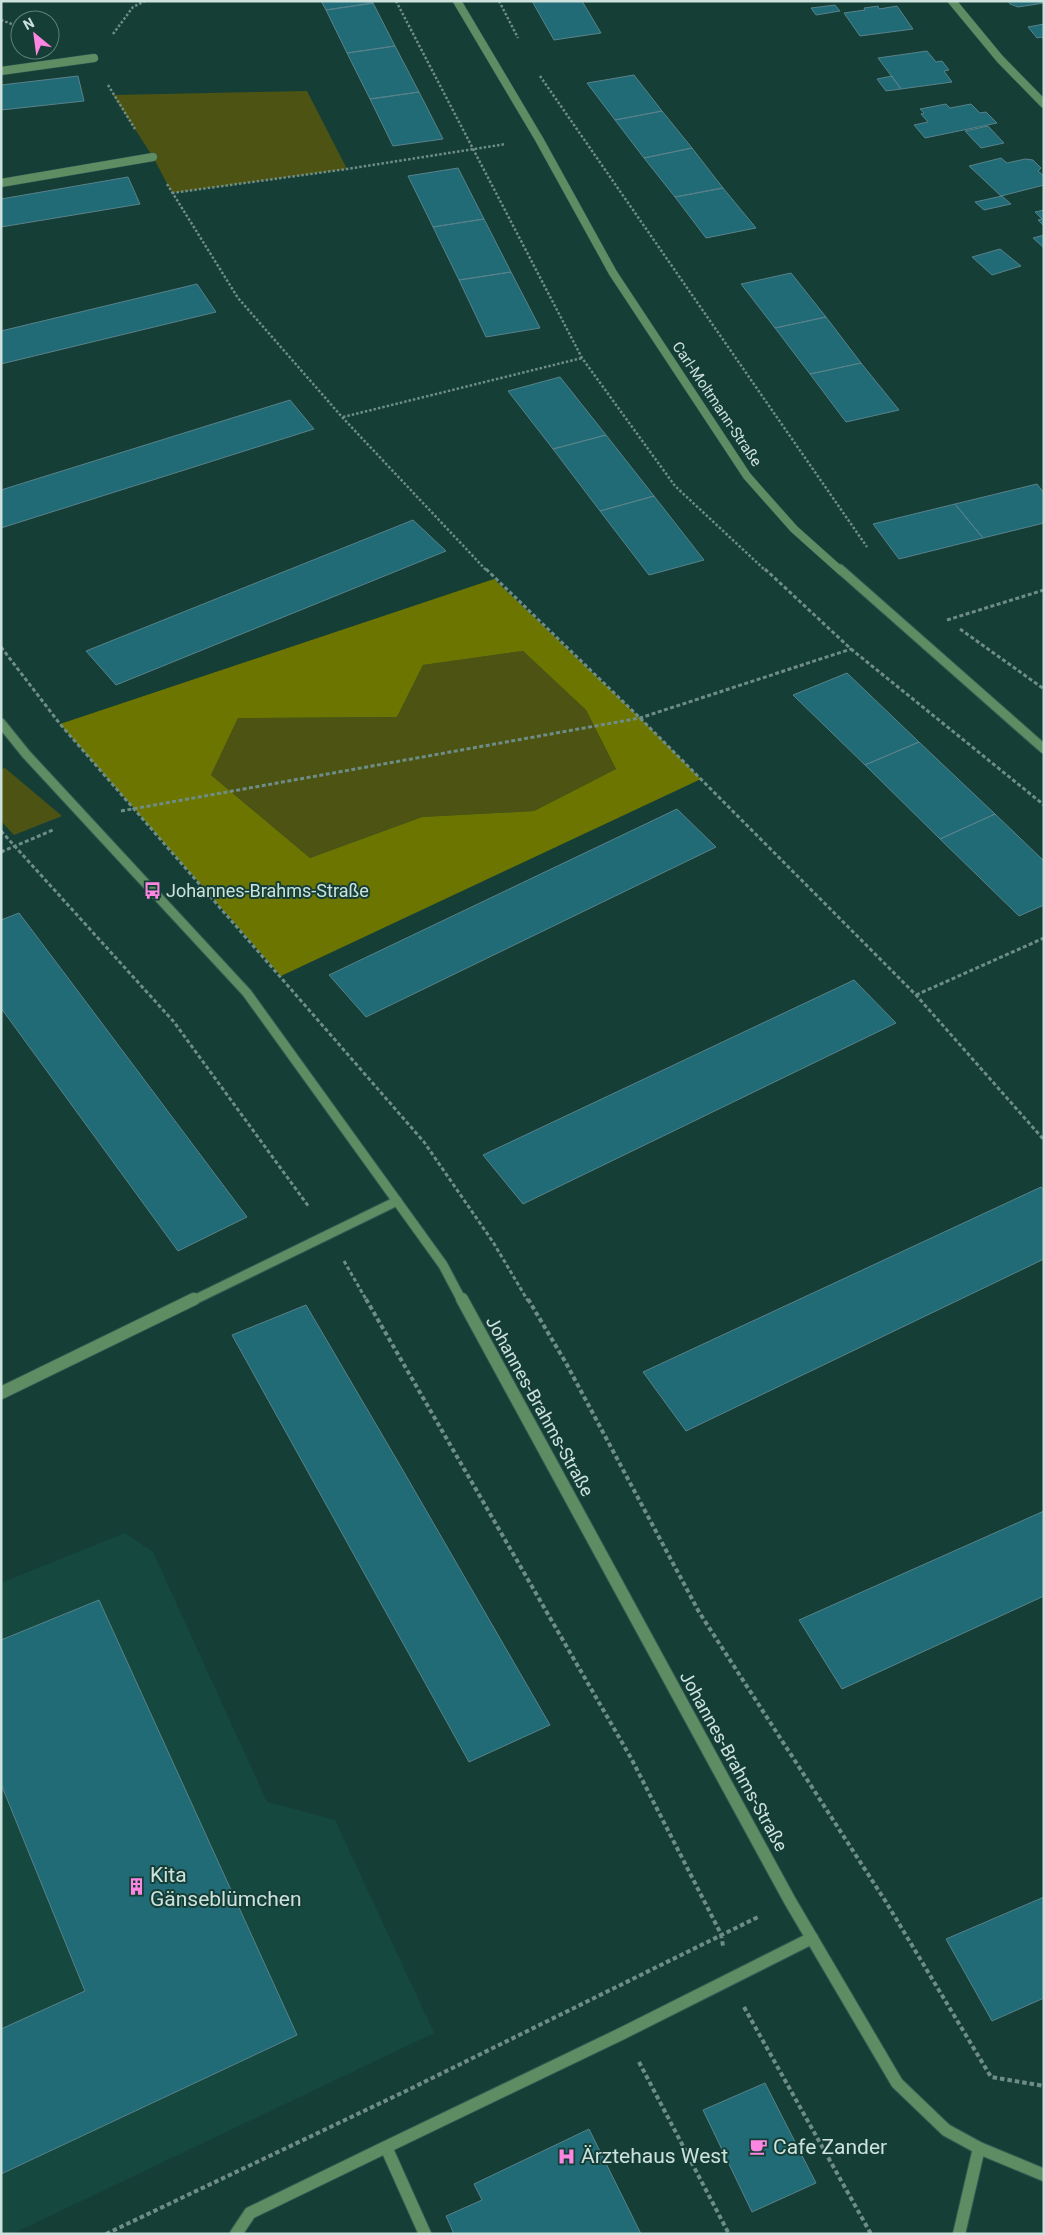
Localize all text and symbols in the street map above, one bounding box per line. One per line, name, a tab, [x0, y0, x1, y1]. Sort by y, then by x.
north arrow	[10, 10, 60, 60]
text: N	[20, 14, 37, 33]
street label: Carl-Moltmann-Straße	[669, 338, 765, 470]
bus stop icon: Johannes-Brahms-Straße	[142, 880, 162, 900]
place label: Johannes-Brahms-Straße	[166, 880, 369, 901]
street label: Johannes-Brahms-Straße	[482, 1312, 598, 1500]
street label: Johannes-Brahms-Straße	[676, 1667, 792, 1855]
place label: Kita Gänseblümchen	[150, 1863, 301, 1911]
building icon: Kita Gänseblümchen	[126, 1877, 146, 1897]
place label: Cafe Zander	[773, 2135, 887, 2159]
cafe icon: Cafe Zander	[749, 2137, 769, 2157]
place label: Ärztehaus West	[581, 2144, 728, 2168]
hospital icon: Ärztehaus West	[557, 2146, 577, 2166]

